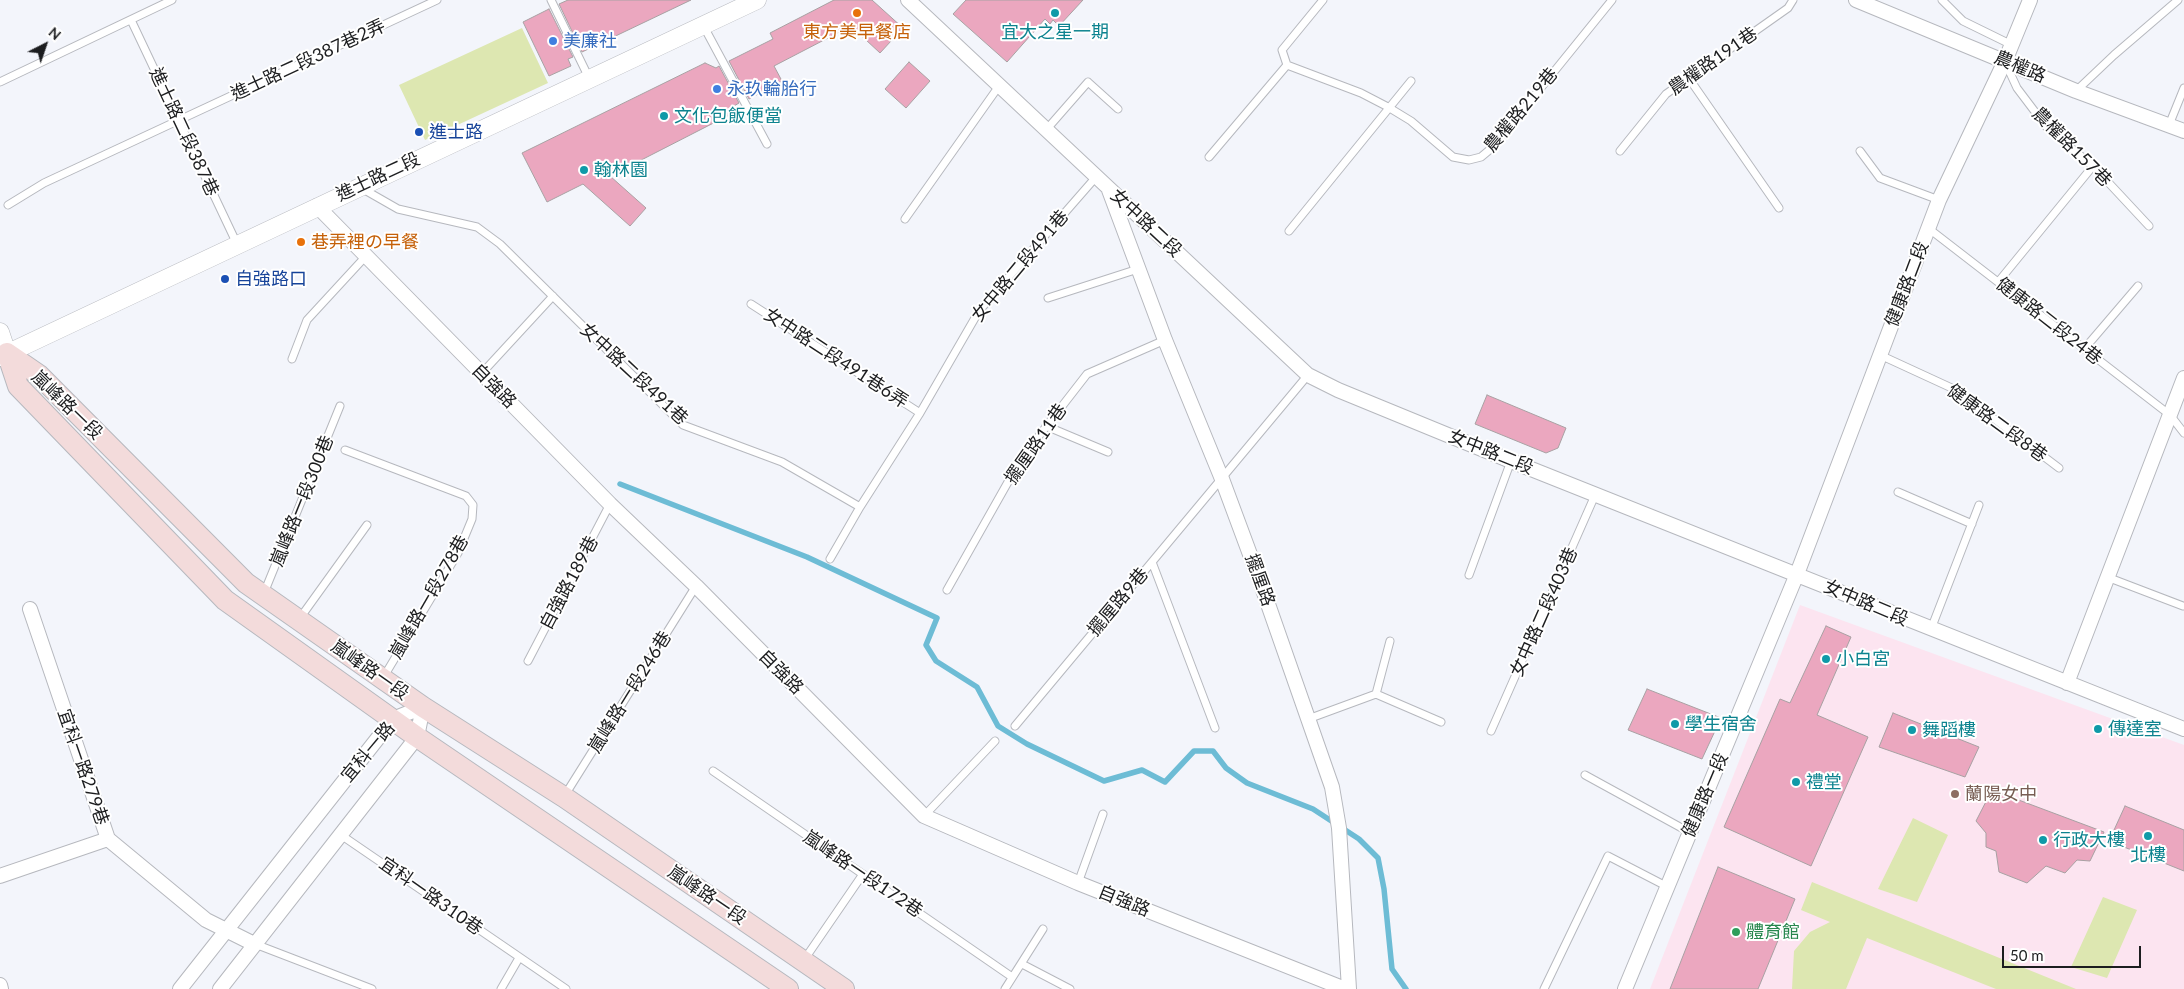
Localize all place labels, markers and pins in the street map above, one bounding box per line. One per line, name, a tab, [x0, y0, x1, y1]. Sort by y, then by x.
marker: 東方美早餐店	[851, 7, 863, 19]
marker: 宜大之星一期	[1049, 7, 1061, 19]
place label: 東方美早餐店	[803, 21, 911, 43]
place label: 宜大之星一期	[1001, 21, 1109, 43]
place label: 美廉社	[563, 30, 617, 52]
marker: 美廉社	[547, 35, 559, 47]
place label: 永玖輪胎行	[727, 78, 817, 100]
marker: 永玖輪胎行	[711, 83, 723, 95]
place label: 文化包飯便當	[674, 105, 782, 127]
marker: 文化包飯便當	[658, 110, 670, 122]
place label: 進士路	[429, 121, 483, 143]
marker: 進士路	[413, 126, 425, 138]
place label: 翰林園	[594, 159, 648, 181]
marker: 翰林園	[578, 164, 590, 176]
place label: 巷弄裡の早餐	[311, 231, 419, 253]
marker: 巷弄裡の早餐	[295, 236, 307, 248]
place label: 自強路口	[235, 268, 307, 290]
marker: 自強路口	[219, 273, 231, 285]
place label: 小白宮	[1836, 648, 1890, 670]
marker: 小白宮	[1820, 653, 1832, 665]
place label: 學生宿舍	[1685, 713, 1757, 735]
marker: 學生宿舍	[1669, 718, 1681, 730]
place label: 傳達室	[2108, 718, 2162, 740]
place label: 舞蹈樓	[1922, 719, 1976, 741]
marker: 傳達室	[2092, 723, 2104, 735]
marker: 舞蹈樓	[1906, 724, 1918, 736]
place label: 禮堂	[1806, 771, 1842, 793]
marker: 禮堂	[1790, 776, 1802, 788]
place label: 蘭陽女中	[1965, 783, 2037, 805]
marker: 蘭陽女中	[1949, 788, 1961, 800]
place label: 行政大樓	[2053, 829, 2125, 851]
marker: 北樓	[2142, 830, 2154, 842]
marker: 行政大樓	[2037, 834, 2049, 846]
place label: 北樓	[2130, 844, 2166, 866]
place label: 體育館	[1746, 921, 1800, 943]
marker: 體育館	[1730, 926, 1742, 938]

